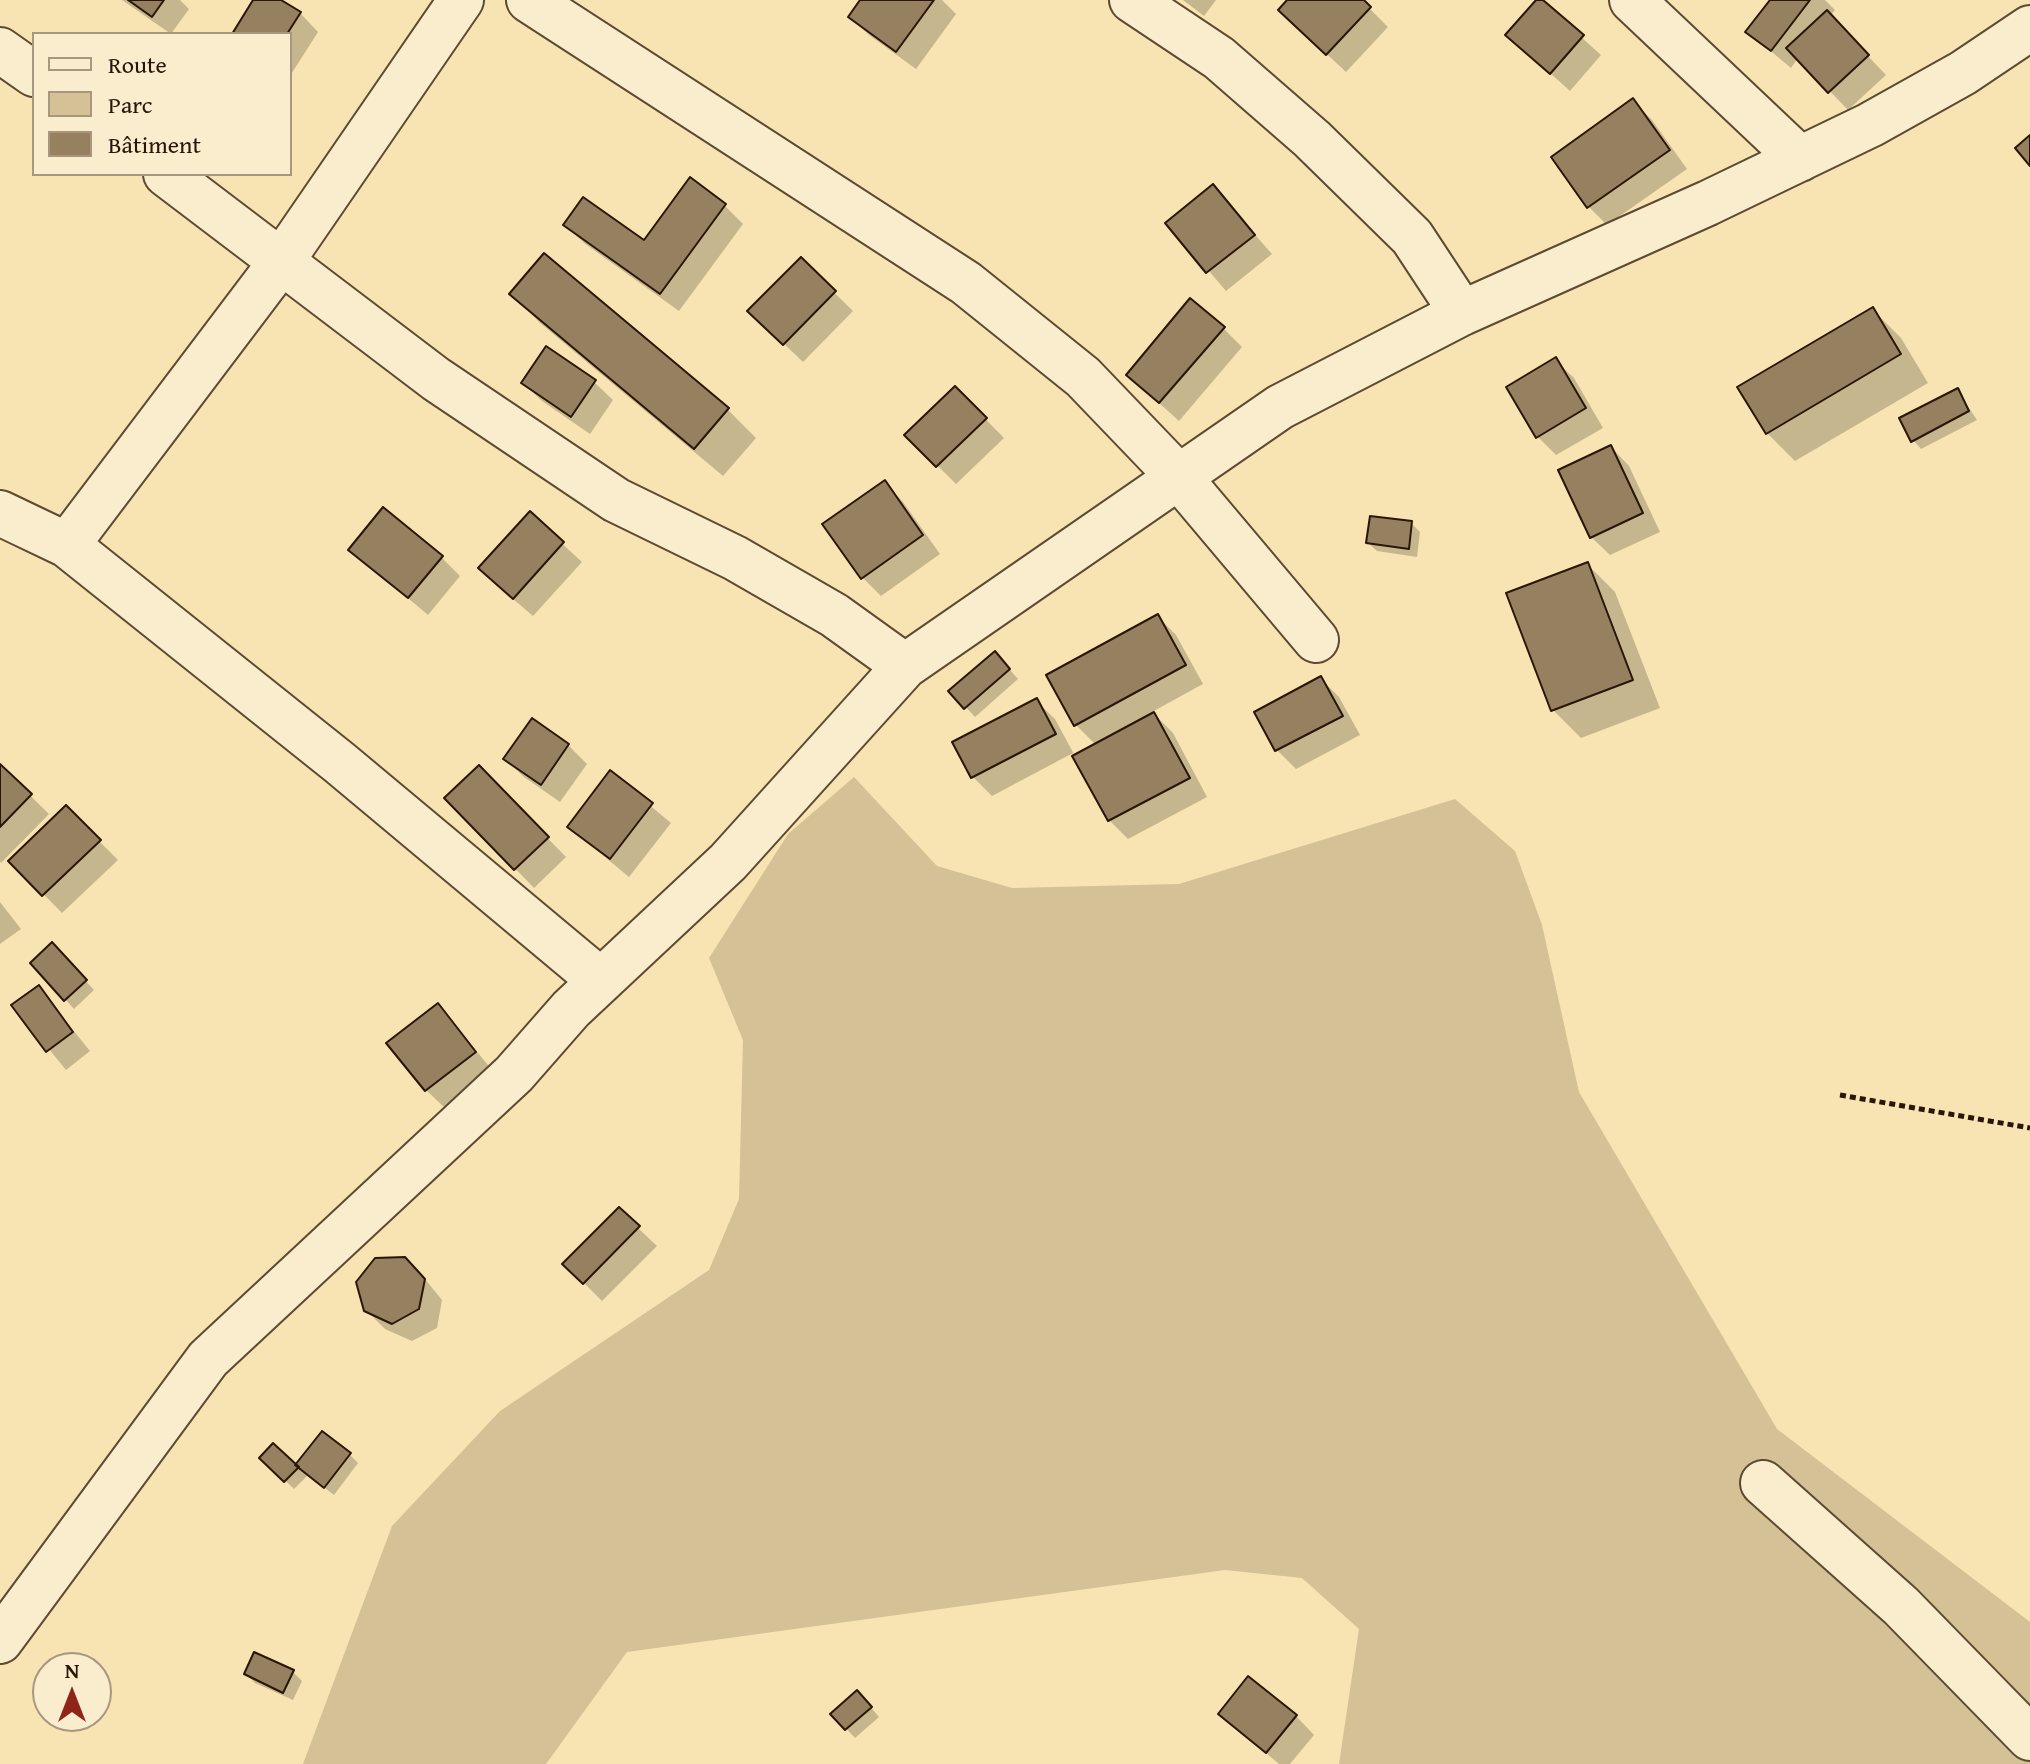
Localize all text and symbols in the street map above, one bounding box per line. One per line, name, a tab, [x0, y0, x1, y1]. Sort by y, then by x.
legend	[32, 32, 292, 176]
text: Route	[108, 47, 167, 82]
text: Parc	[108, 87, 152, 122]
text: Bâtiment	[108, 127, 201, 162]
north arrow	[32, 1652, 112, 1732]
text: N	[65, 1654, 79, 1686]

